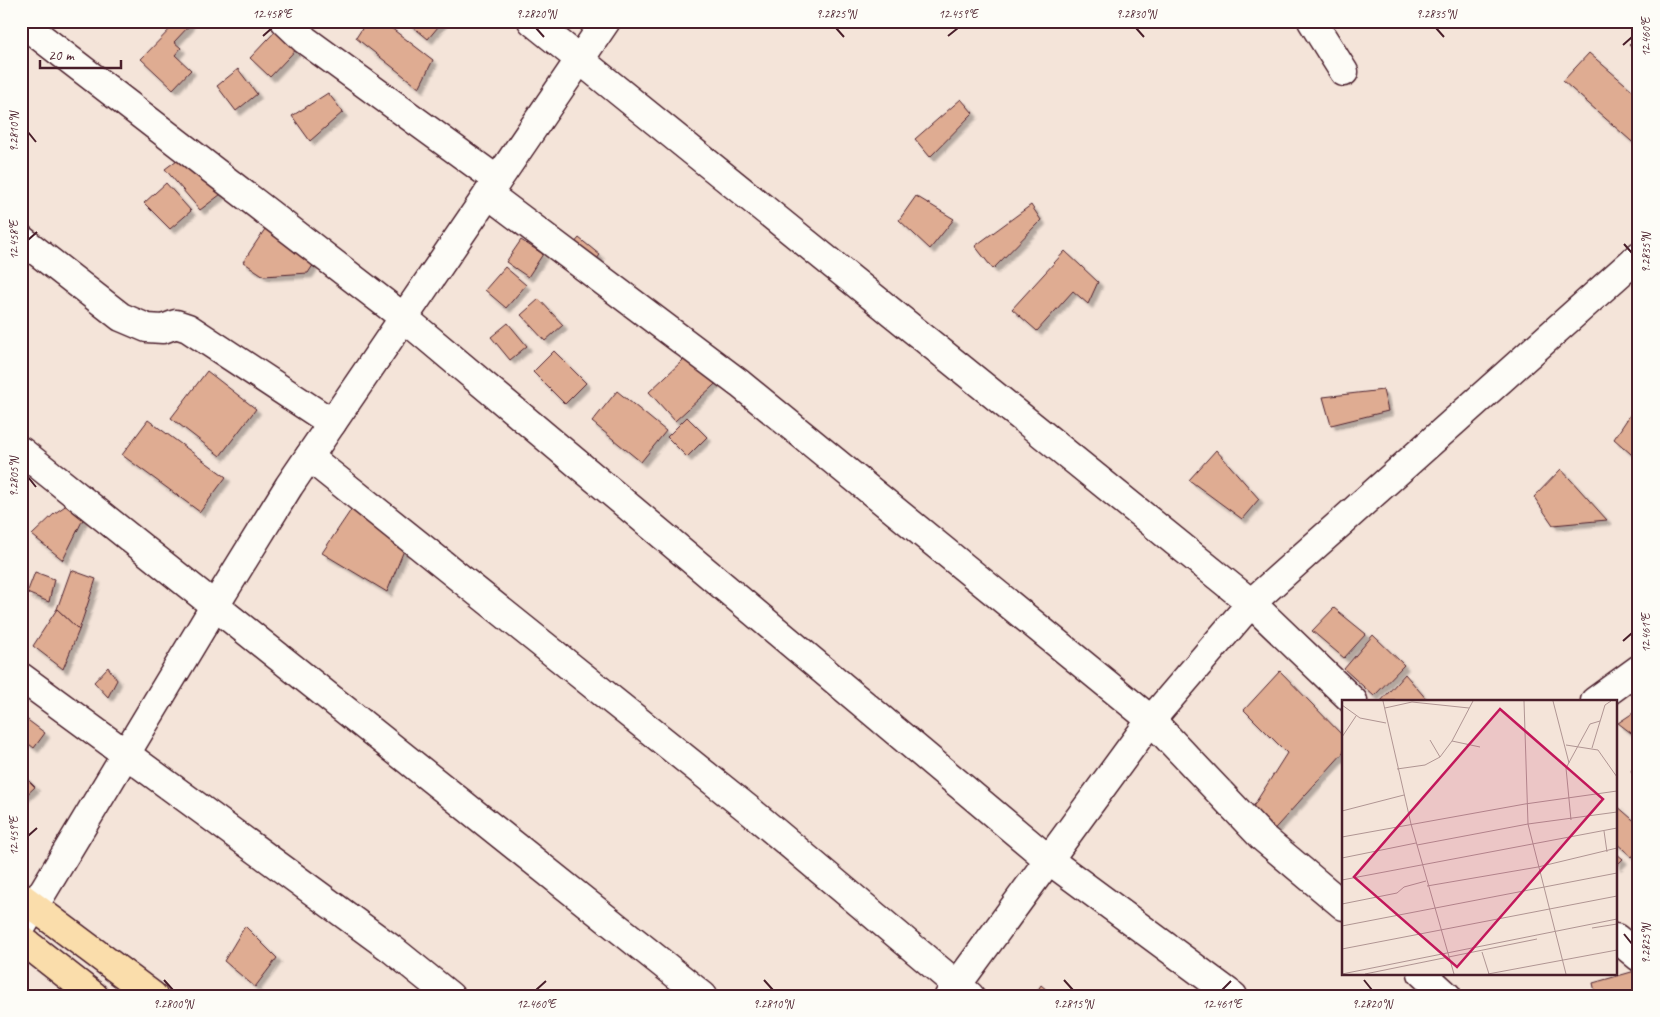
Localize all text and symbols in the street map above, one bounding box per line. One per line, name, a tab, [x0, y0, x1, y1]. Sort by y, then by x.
text: 12.458°E	[252, 6, 293, 22]
text: 9.2820°N	[516, 6, 558, 22]
text: 9.2825°N	[816, 6, 858, 22]
text: 12.459°E	[938, 6, 979, 22]
text: 9.2830°N	[1116, 6, 1158, 22]
text: 9.2835°N	[1416, 6, 1458, 22]
text: 12.460°E	[1638, 16, 1654, 57]
scale bar	[40, 38, 121, 70]
text: 20 m	[48, 46, 75, 65]
text: 9.2810°N	[6, 110, 22, 152]
text: 12.458°E	[6, 219, 22, 260]
text: 9.2835°N	[1638, 231, 1654, 273]
text: 9.2805°N	[6, 455, 22, 497]
text: 12.461°E	[1638, 612, 1654, 653]
inset map	[1342, 700, 1618, 974]
text: 12.459°E	[6, 815, 22, 856]
text: 9.2825°N	[1638, 922, 1654, 964]
text: 9.2800°N	[153, 996, 195, 1012]
text: 12.460°E	[516, 996, 557, 1012]
text: 9.2810°N	[753, 996, 795, 1012]
text: 9.2815°N	[1053, 996, 1095, 1012]
text: 12.461°E	[1202, 996, 1243, 1012]
text: 9.2820°N	[1352, 996, 1394, 1012]

